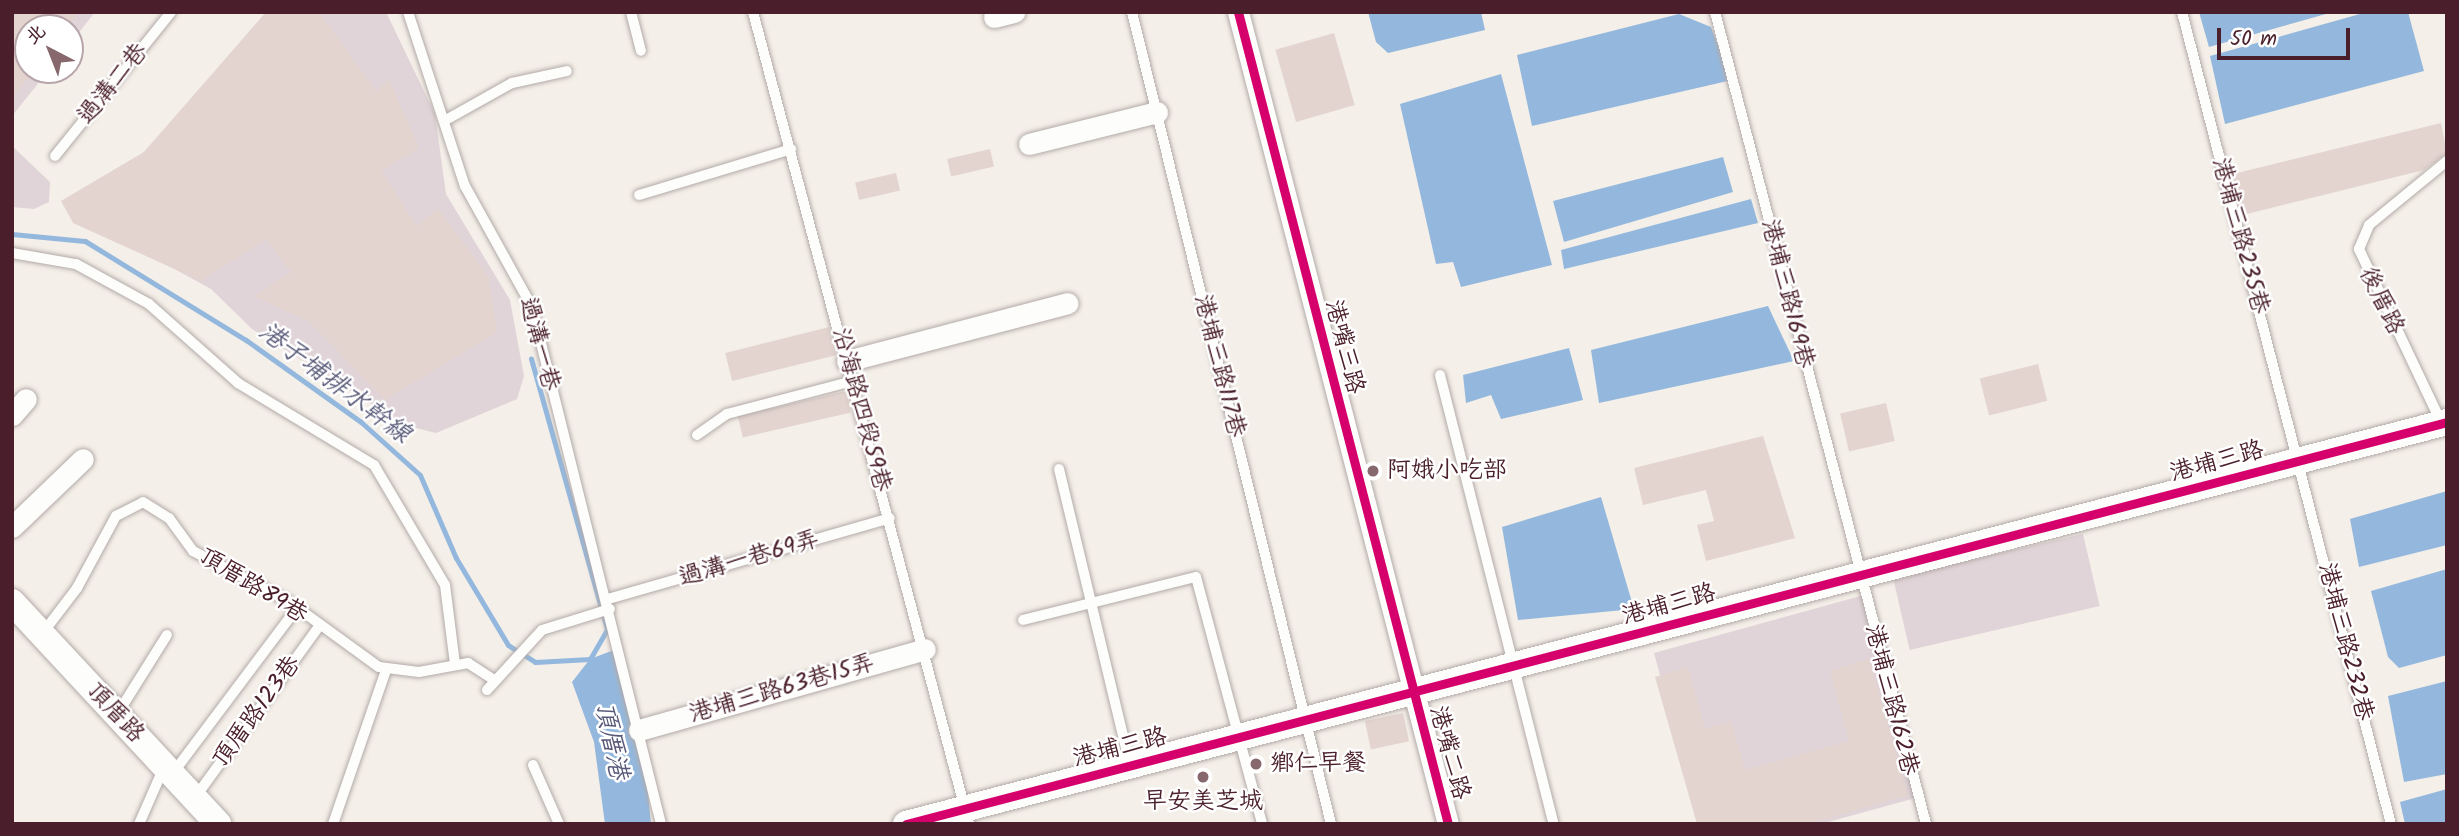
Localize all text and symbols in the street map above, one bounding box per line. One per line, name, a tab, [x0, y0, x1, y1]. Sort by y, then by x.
north arrow	[14, 14, 84, 84]
scale bar	[2221, 14, 2354, 58]
text: 北	[19, 17, 53, 52]
text: 50 m	[2230, 23, 2277, 56]
street label: 過溝二巷	[72, 38, 154, 130]
street label: 港埔三路235巷	[2205, 155, 2275, 317]
street label: 港埔三路169巷	[1755, 216, 1819, 372]
street label: 後厝路	[2352, 262, 2410, 340]
street label: 港埔三路117巷	[1187, 292, 1251, 440]
street label: 過溝一巷	[513, 294, 565, 394]
street label: 港嘴三路	[1318, 297, 1370, 397]
water label: 港子埔排水幹線	[252, 317, 416, 451]
street label: 沿海路四段59巷	[825, 325, 897, 495]
street label: 港埔三路	[2167, 436, 2267, 488]
place label: 阿娥小吃部	[1387, 457, 1507, 485]
marker: 阿娥小吃部	[1365, 463, 1381, 479]
street label: 過溝一巷69弄	[675, 525, 823, 593]
street label: 頂厝路89巷	[193, 542, 313, 630]
street label: 港埔三路232巷	[2311, 560, 2379, 724]
street label: 港埔三路	[1619, 579, 1719, 631]
street label: 港埔三路162巷	[1858, 621, 1924, 779]
street label: 港埔三路63巷15弄	[686, 649, 878, 729]
street label: 頂厝路123巷	[207, 650, 307, 774]
street label: 頂厝路	[80, 677, 150, 749]
water label: 頂厝港	[587, 700, 633, 782]
street label: 港嘴二路	[1423, 703, 1475, 803]
street label: 港埔三路	[1070, 722, 1170, 774]
place label: 鄉仁早餐	[1270, 750, 1366, 778]
marker: 鄉仁早餐	[1248, 756, 1264, 772]
marker: 早安美芝城	[1195, 769, 1211, 785]
place label: 早安美芝城	[1143, 788, 1263, 816]

